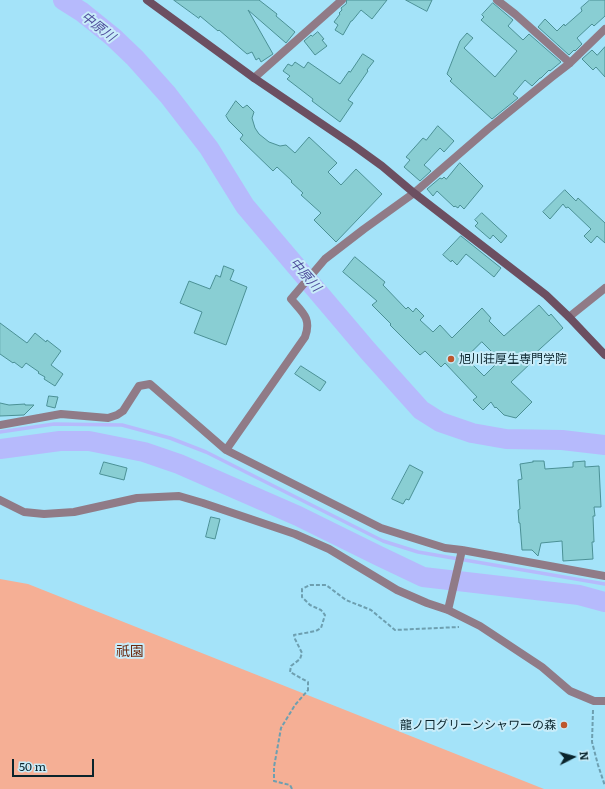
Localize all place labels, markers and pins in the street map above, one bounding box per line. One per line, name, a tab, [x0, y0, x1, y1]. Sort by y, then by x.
place label: 旭川荘厚生専門学院	[459, 352, 567, 366]
marker: 旭川荘厚生専門学院	[446, 354, 456, 364]
place label: 龍ノ口グリーンシャワーの森	[400, 718, 556, 732]
marker: 龍ノ口グリーンシャワーの森	[559, 720, 569, 730]

